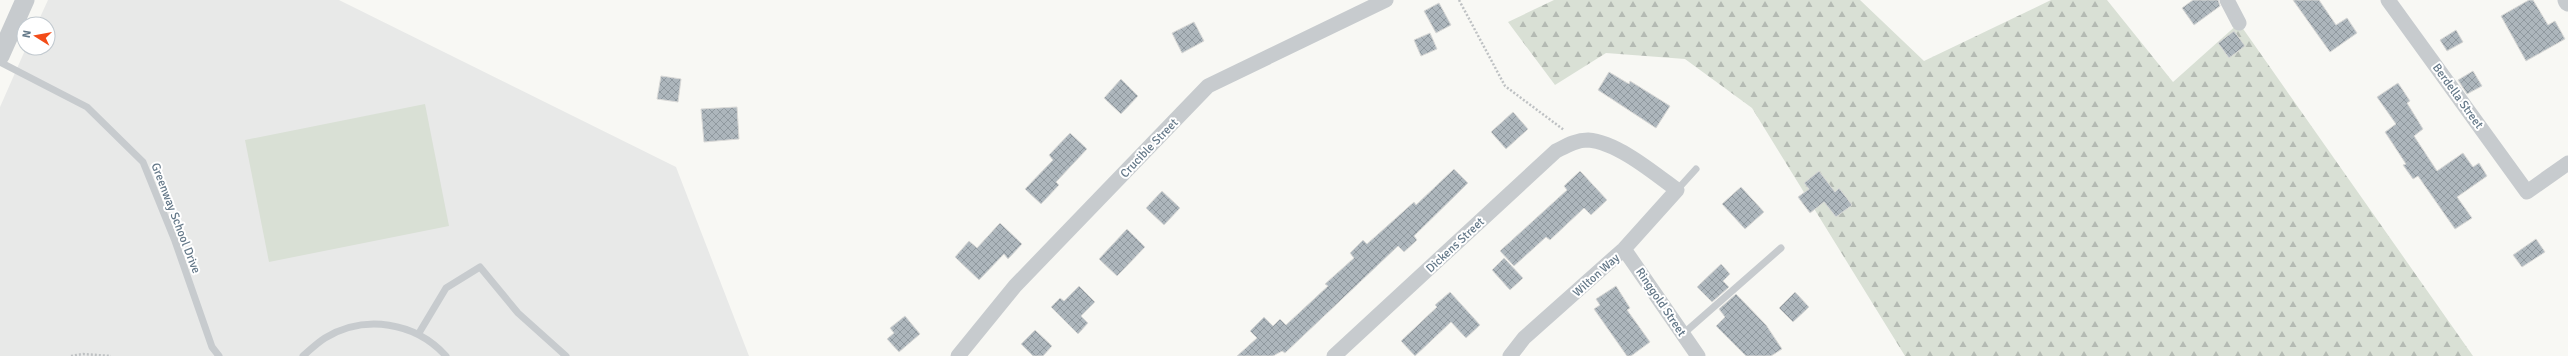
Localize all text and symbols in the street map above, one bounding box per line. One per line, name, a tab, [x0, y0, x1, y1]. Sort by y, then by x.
north arrow	[16, 16, 56, 56]
text: N	[20, 29, 34, 39]
street label: Berdella Street	[2429, 61, 2486, 132]
street label: Crucible Street	[1117, 115, 1181, 181]
street label: Greenway School Drive	[148, 161, 204, 276]
street label: Dickens Street	[1423, 215, 1488, 276]
street label: Wilton Way	[1570, 250, 1623, 300]
street label: Ringgold Street	[1632, 265, 1689, 339]

